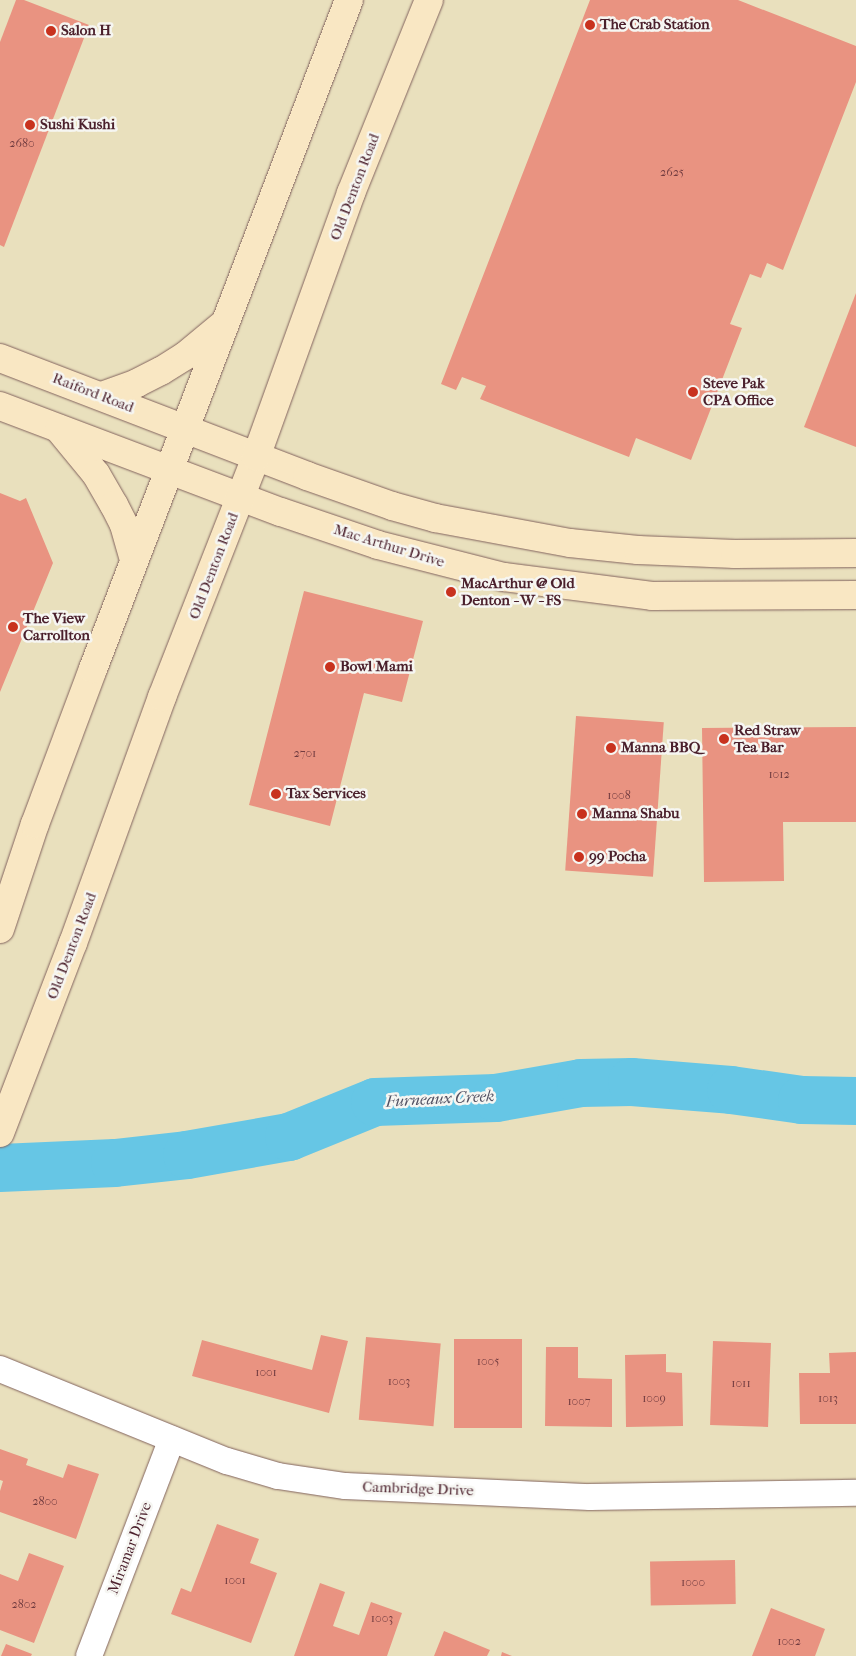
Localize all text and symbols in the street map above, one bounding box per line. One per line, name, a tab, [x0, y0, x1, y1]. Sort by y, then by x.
place label: The Crab Station	[600, 16, 710, 34]
marker: The Crab Station	[584, 19, 596, 31]
place label: Salon H	[61, 22, 111, 40]
marker: Salon H	[45, 25, 57, 37]
place label: Sushi Kushi	[40, 116, 115, 134]
marker: Sushi Kushi	[24, 119, 36, 131]
street label: Old Denton Road	[326, 131, 384, 243]
house number: 2680	[9, 137, 35, 151]
house number: 2625	[660, 166, 684, 180]
street label: Raiford Road	[50, 369, 136, 417]
place label: Steve Pak CPA Office	[703, 374, 774, 409]
marker: Steve Pak CPA Office	[687, 386, 699, 398]
street label: Old Denton Road	[185, 510, 243, 622]
street label: Mac Arthur Drive	[331, 521, 447, 571]
place label: MacArthur @ Old Denton - W - FS	[461, 574, 575, 609]
marker: MacArthur @ Old Denton - W - FS	[445, 586, 457, 598]
place label: The View Carrollton	[23, 609, 90, 644]
marker: The View Carrollton	[7, 621, 19, 633]
place label: Bowl Mami	[340, 658, 413, 676]
marker: Bowl Mami	[324, 661, 336, 673]
place label: Red Straw Tea Bar	[734, 721, 801, 756]
marker: Red Straw Tea Bar	[718, 733, 730, 745]
place label: Manna BBQ	[621, 739, 700, 757]
marker: Manna BBQ	[605, 742, 617, 754]
house number: 2701	[294, 747, 316, 761]
house number: 1012	[768, 768, 790, 782]
place label: Tax Services	[286, 785, 366, 803]
marker: Tax Services	[270, 788, 282, 800]
house number: 1008	[607, 789, 631, 803]
place label: Manna Shabu	[592, 805, 680, 823]
marker: Manna Shabu	[576, 808, 588, 820]
place label: 99 Pocha	[589, 848, 646, 866]
marker: 99 Pocha	[573, 851, 585, 863]
street label: Old Denton Road	[43, 890, 101, 1002]
water label: Furneaux Creek	[385, 1087, 495, 1111]
house number: 1005	[477, 1355, 499, 1369]
house number: 1001	[255, 1366, 277, 1380]
house number: 1003	[388, 1375, 410, 1389]
house number: 1011	[731, 1377, 751, 1391]
house number: 1009	[642, 1392, 666, 1406]
house number: 1013	[818, 1392, 838, 1406]
house number: 1007	[567, 1395, 591, 1409]
street label: Cambridge Drive	[362, 1478, 474, 1500]
house number: 2800	[32, 1495, 58, 1509]
street label: Miramar Drive	[104, 1499, 156, 1597]
house number: 1001	[224, 1574, 246, 1588]
house number: 1000	[681, 1576, 705, 1590]
house number: 2802	[12, 1598, 36, 1612]
house number: 1003	[371, 1612, 393, 1626]
house number: 1002	[777, 1635, 801, 1649]

